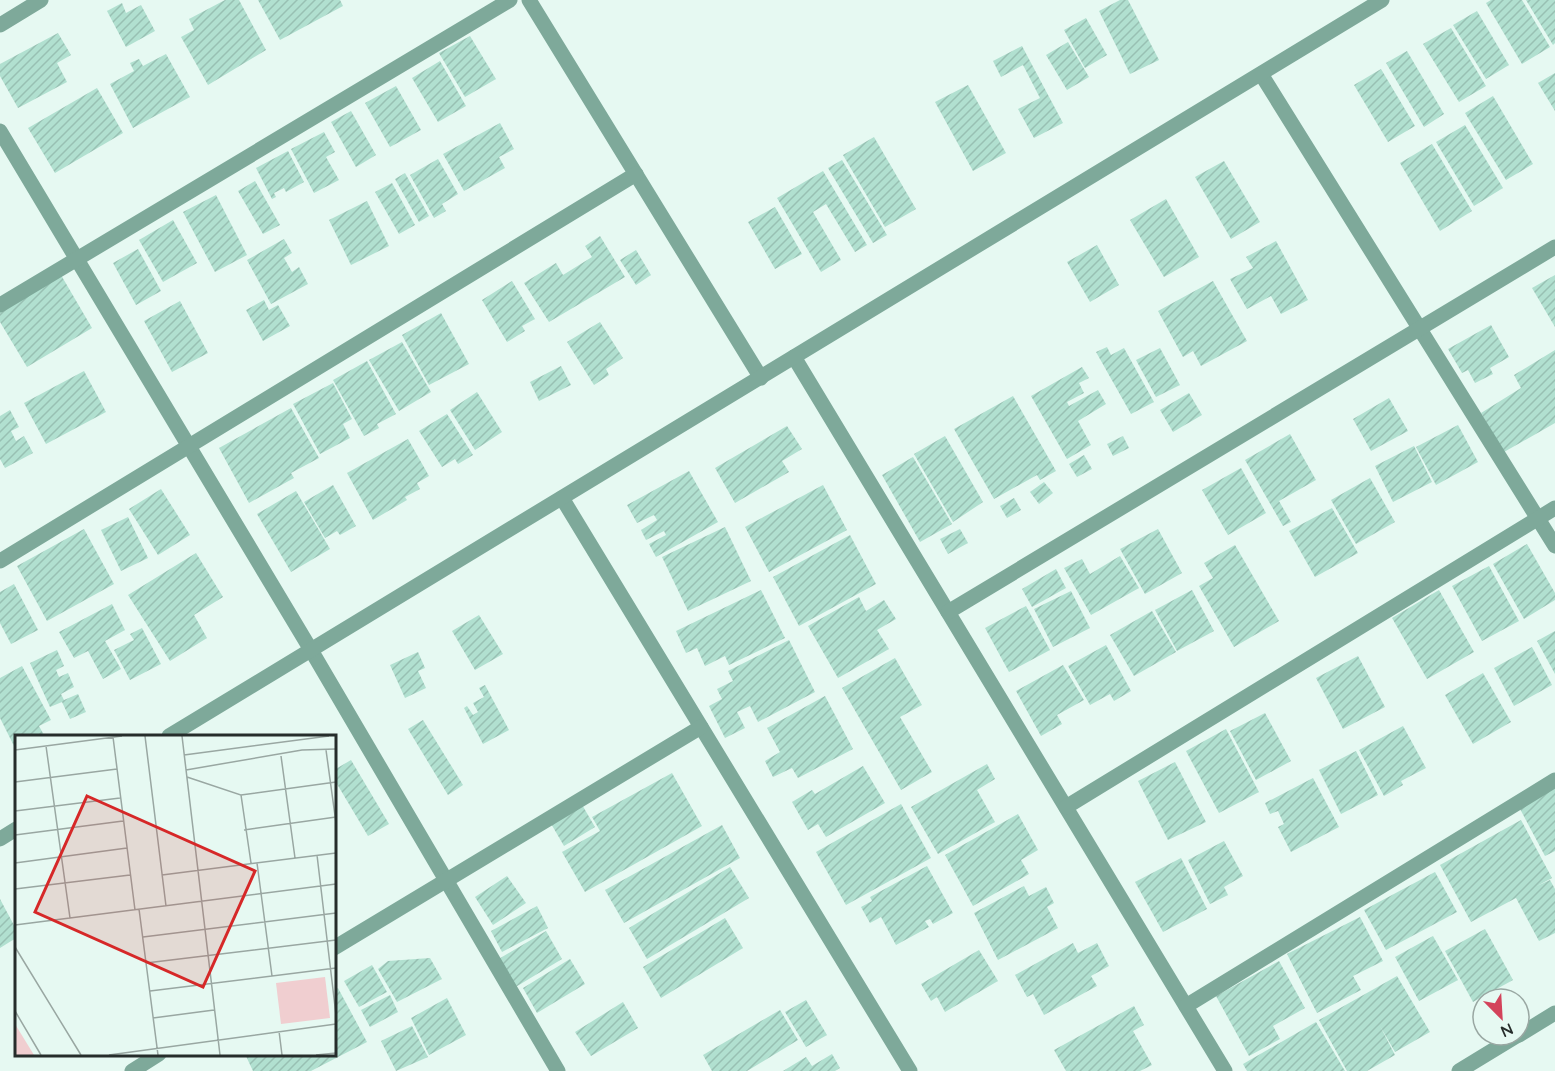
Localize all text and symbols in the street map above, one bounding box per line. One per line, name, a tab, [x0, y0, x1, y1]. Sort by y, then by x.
inset map	[15, 735, 336, 1056]
north arrow	[1471, 987, 1531, 1047]
text: N	[1498, 1019, 1517, 1042]

